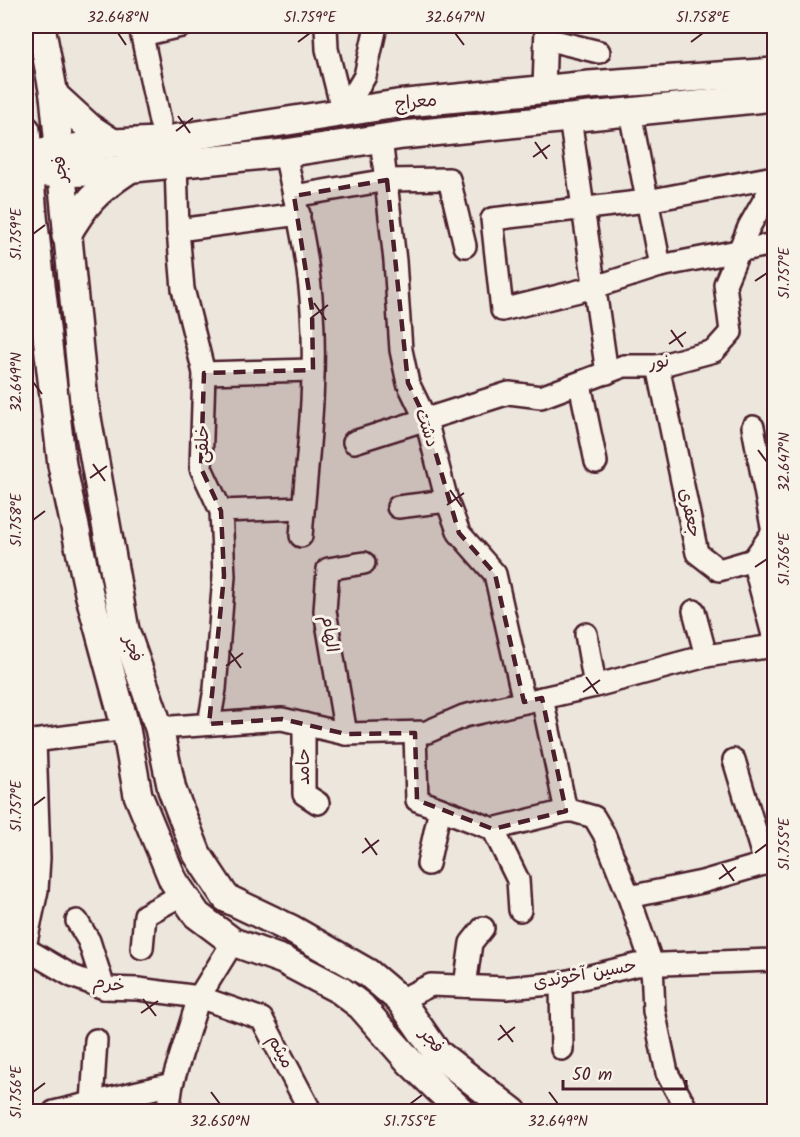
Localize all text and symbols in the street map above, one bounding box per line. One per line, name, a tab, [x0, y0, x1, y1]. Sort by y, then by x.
text: 32.648°N	[87, 6, 149, 30]
text: 51.759°E	[284, 6, 337, 30]
text: 32.647°N	[425, 6, 485, 30]
text: 51.758°E	[676, 6, 731, 30]
street label: معراج	[393, 86, 439, 120]
street label: فجر	[45, 154, 77, 186]
text: 51.759°E	[5, 207, 29, 260]
text: 51.757°E	[773, 246, 797, 299]
street label: نور	[646, 347, 671, 379]
text: 32.649°N	[5, 352, 29, 412]
street label: دشت	[406, 405, 446, 451]
street label: خلقی	[189, 425, 218, 463]
text: 32.647°N	[773, 432, 797, 492]
street label: جعفری	[670, 486, 708, 540]
text: 51.758°E	[5, 492, 29, 547]
text: 51.756°E	[773, 531, 797, 586]
street label: الهام	[312, 614, 346, 654]
street label: فجر	[113, 630, 150, 666]
street label: حامد	[290, 749, 319, 785]
text: 51.757°E	[5, 779, 29, 832]
text: 51.755°E	[773, 816, 797, 871]
street label: حسین آخوندی	[531, 952, 639, 998]
street label: خرم	[91, 968, 127, 1002]
street label: فجر	[410, 1020, 451, 1061]
street label: میثم	[259, 1030, 301, 1074]
scale bar	[563, 1053, 686, 1091]
text: 50 m	[572, 1061, 612, 1090]
text: 51.756°E	[5, 1064, 29, 1119]
text: 32.650°N	[190, 1110, 250, 1134]
text: 51.755°E	[383, 1110, 438, 1134]
text: 32.649°N	[528, 1110, 588, 1134]

